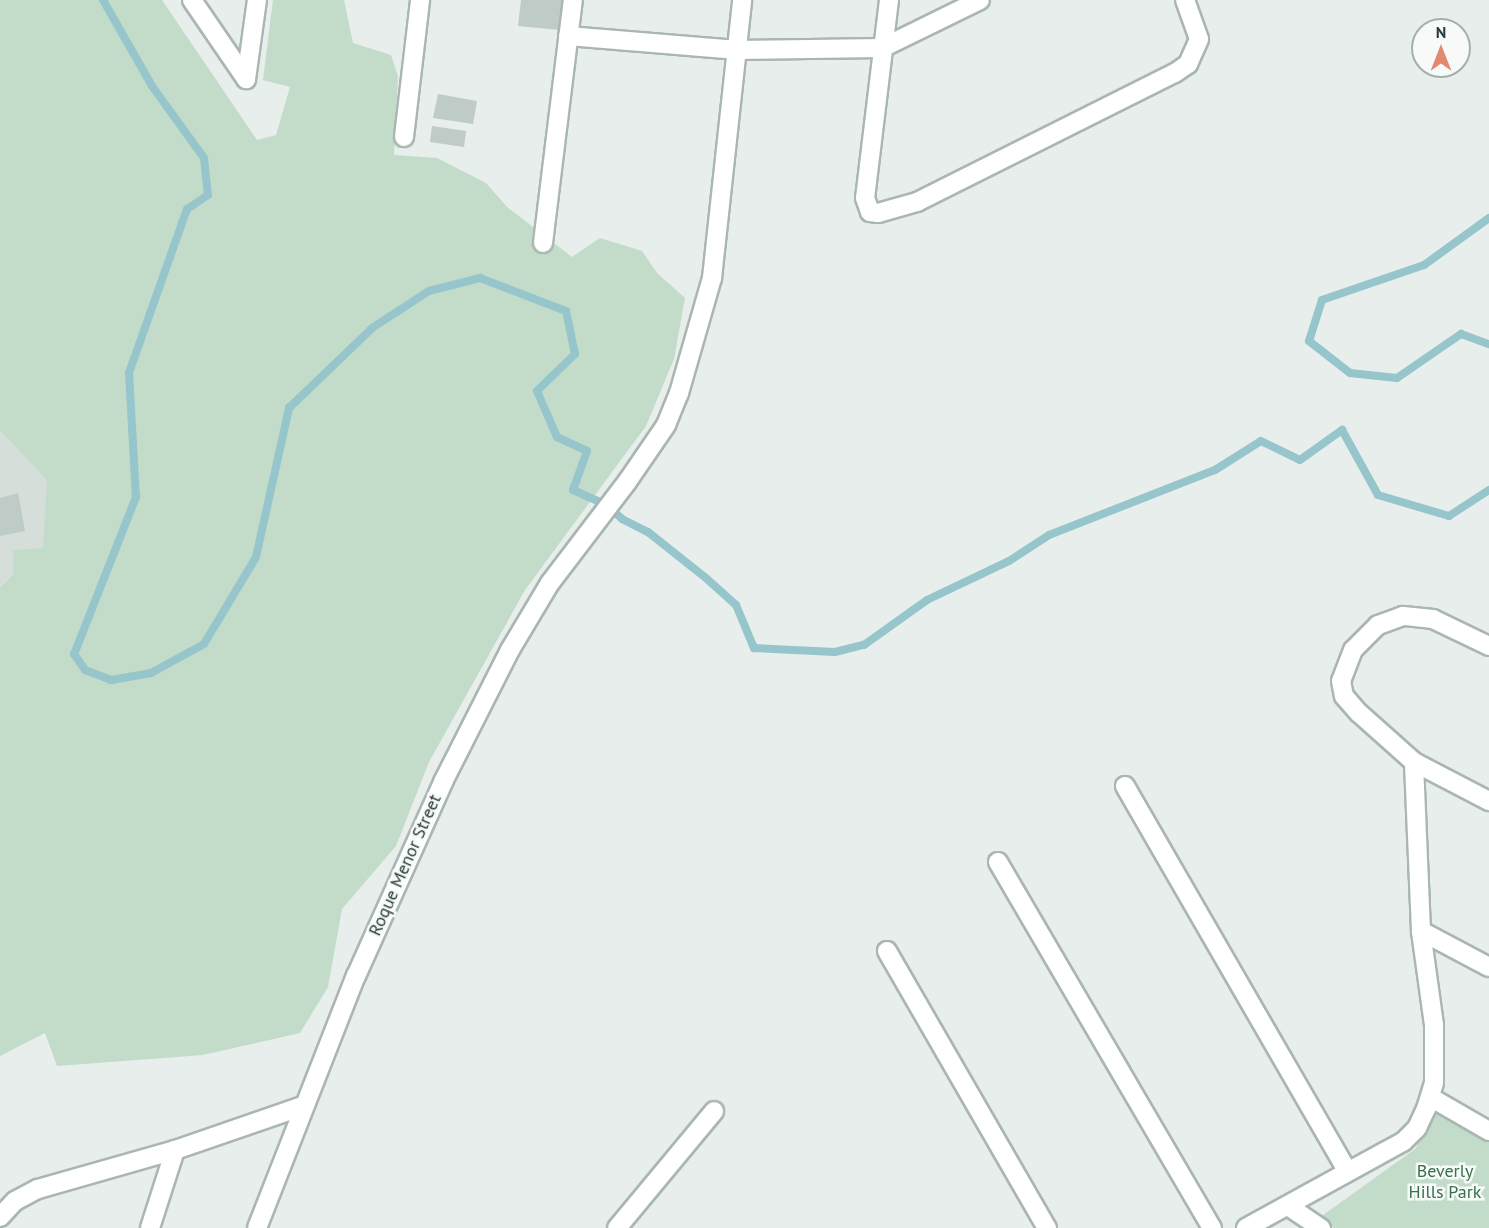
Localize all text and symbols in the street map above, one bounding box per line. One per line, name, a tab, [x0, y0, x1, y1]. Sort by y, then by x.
north arrow	[1411, 18, 1471, 78]
text: N	[1436, 22, 1446, 42]
street label: Roque Menor Street	[364, 791, 446, 939]
park label: Beverly Hills Park	[1409, 1161, 1481, 1204]

